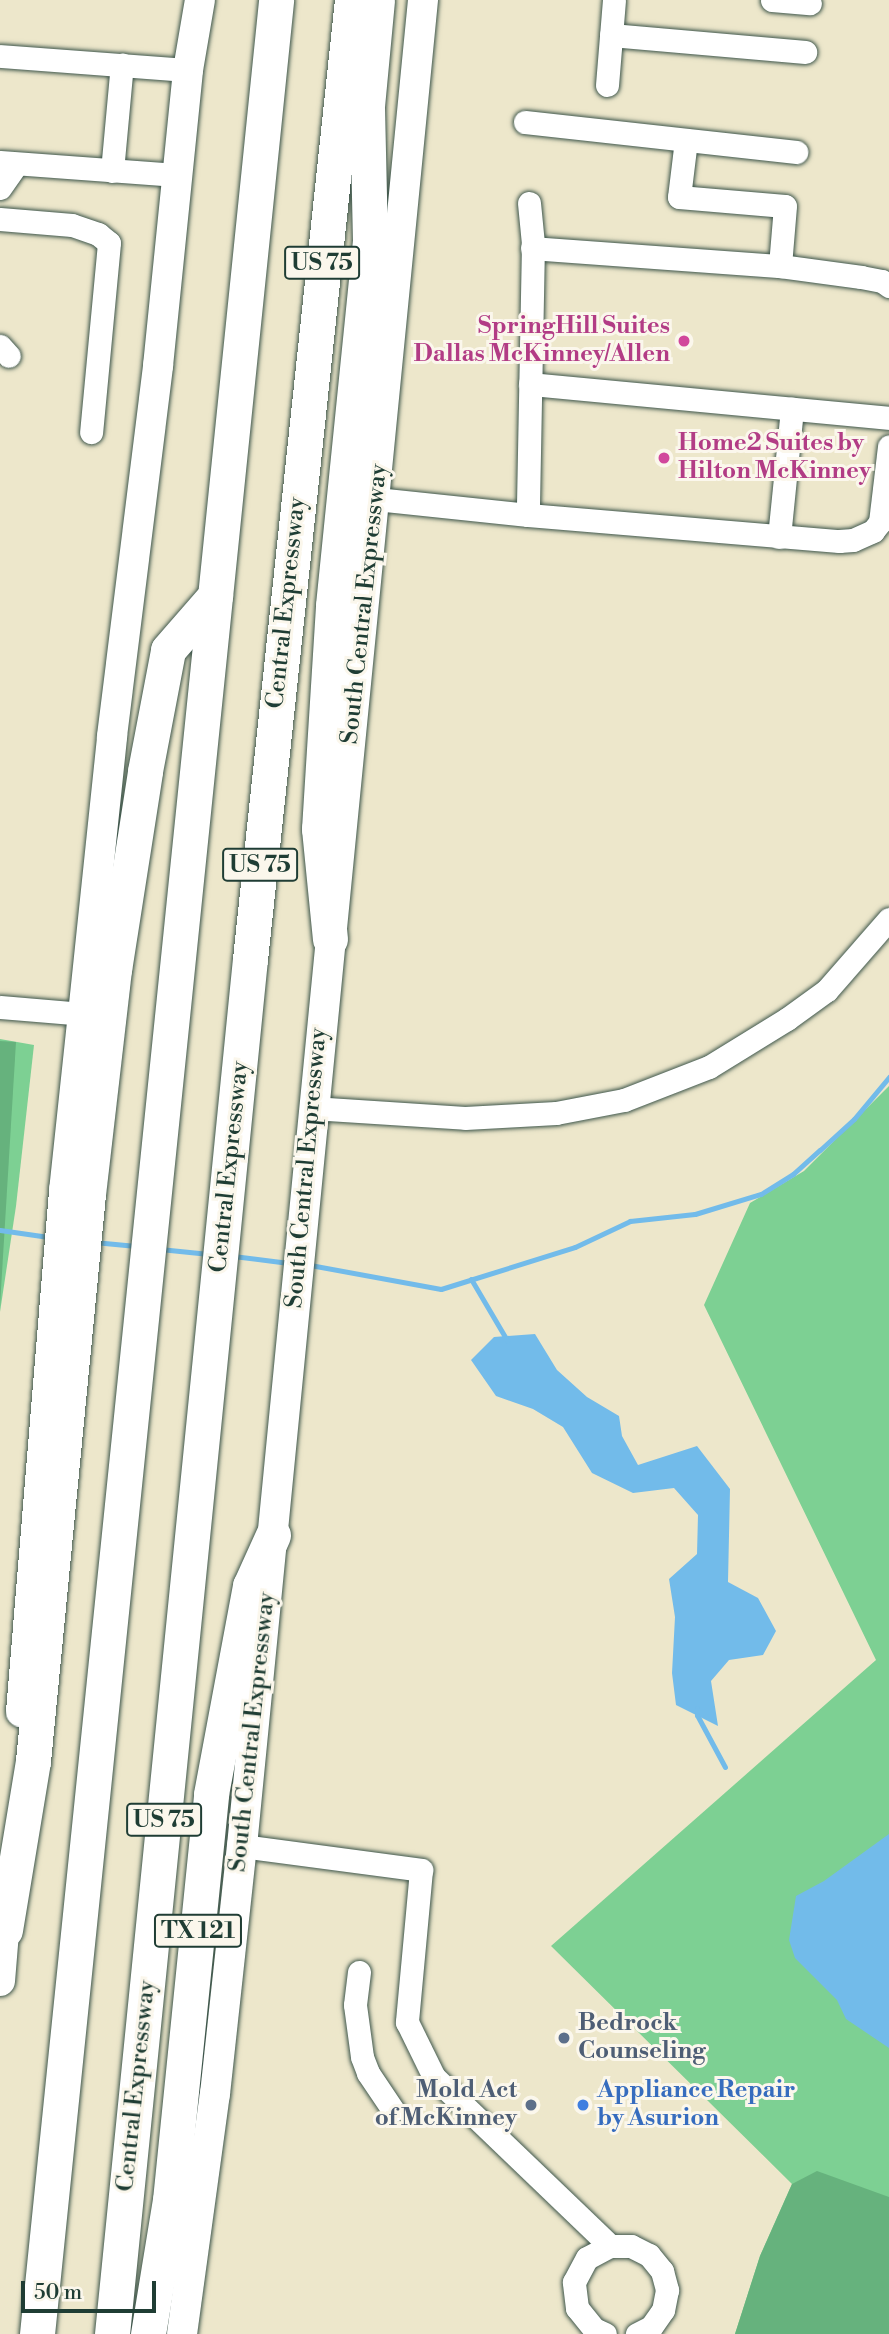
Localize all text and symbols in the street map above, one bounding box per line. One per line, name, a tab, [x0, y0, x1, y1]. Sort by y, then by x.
road number: US 75	[284, 244, 360, 282]
place label: SpringHill Suites Dallas McKinney/Allen	[414, 313, 670, 369]
marker: SpringHill Suites Dallas McKinney/Allen	[676, 333, 692, 349]
place label: Home2 Suites by Hilton McKinney	[678, 430, 871, 486]
marker: Home2 Suites by Hilton McKinney	[656, 450, 672, 466]
street label: South Central Expressway	[336, 463, 394, 745]
street label: Central Expressway	[262, 496, 312, 710]
road number: US 75	[222, 846, 298, 884]
street label: South Central Expressway	[280, 1027, 334, 1309]
street label: Central Expressway	[205, 1060, 255, 1274]
street label: South Central Expressway	[224, 1591, 282, 1873]
road number: US 75	[125, 1800, 202, 1840]
road number: TX 121	[152, 1912, 244, 1950]
street label: Central Expressway	[112, 1979, 162, 2193]
place label: Bedrock Counseling	[578, 2010, 706, 2066]
marker: Bedrock Counseling	[556, 2030, 572, 2046]
place label: Mold Act of McKinney	[375, 2077, 517, 2133]
place label: Appliance Repair by Asurion	[597, 2077, 795, 2133]
marker: Mold Act of McKinney	[523, 2097, 539, 2113]
marker: Appliance Repair by Asurion	[575, 2097, 591, 2113]
scale bar	[24, 2268, 159, 2312]
text: 50 m	[34, 2280, 82, 2306]

